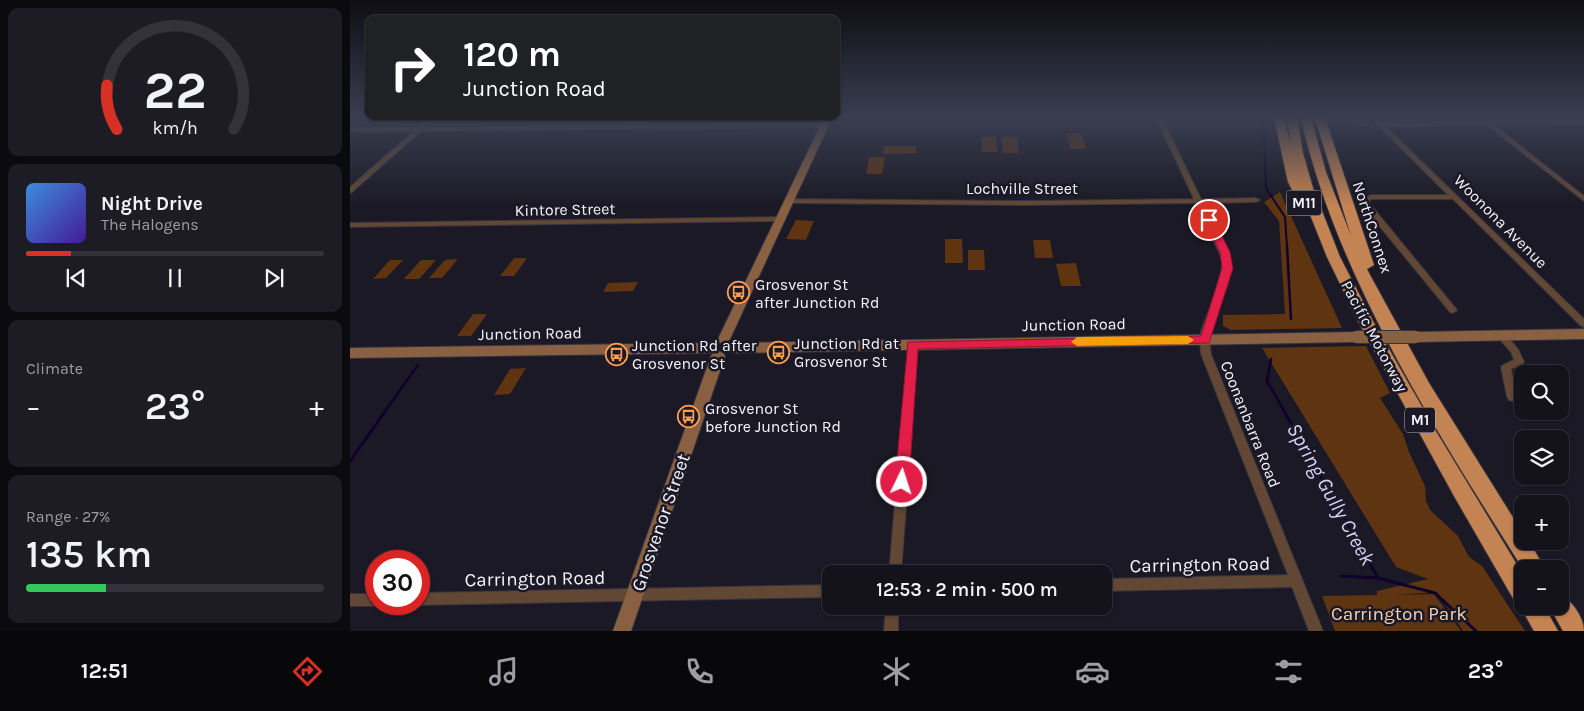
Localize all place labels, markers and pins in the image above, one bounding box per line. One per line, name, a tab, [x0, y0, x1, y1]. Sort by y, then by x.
pin	[1188, 199, 1230, 241]
place label: Grosvenor St after Junction Rd	[755, 275, 879, 312]
bus stop icon: Grosvenor St after Junction Rd	[727, 281, 751, 305]
place label: Junction Rd at Grosvenor St	[794, 334, 899, 371]
place label: Junction Rd after Grosvenor St	[632, 336, 757, 373]
bus stop icon: Junction Rd at Grosvenor St	[766, 340, 790, 364]
bus stop icon: Junction Rd after Grosvenor St	[604, 342, 628, 366]
place label: Grosvenor St before Junction Rd	[705, 399, 841, 436]
bus stop icon: Grosvenor St before Junction Rd	[677, 405, 701, 429]

